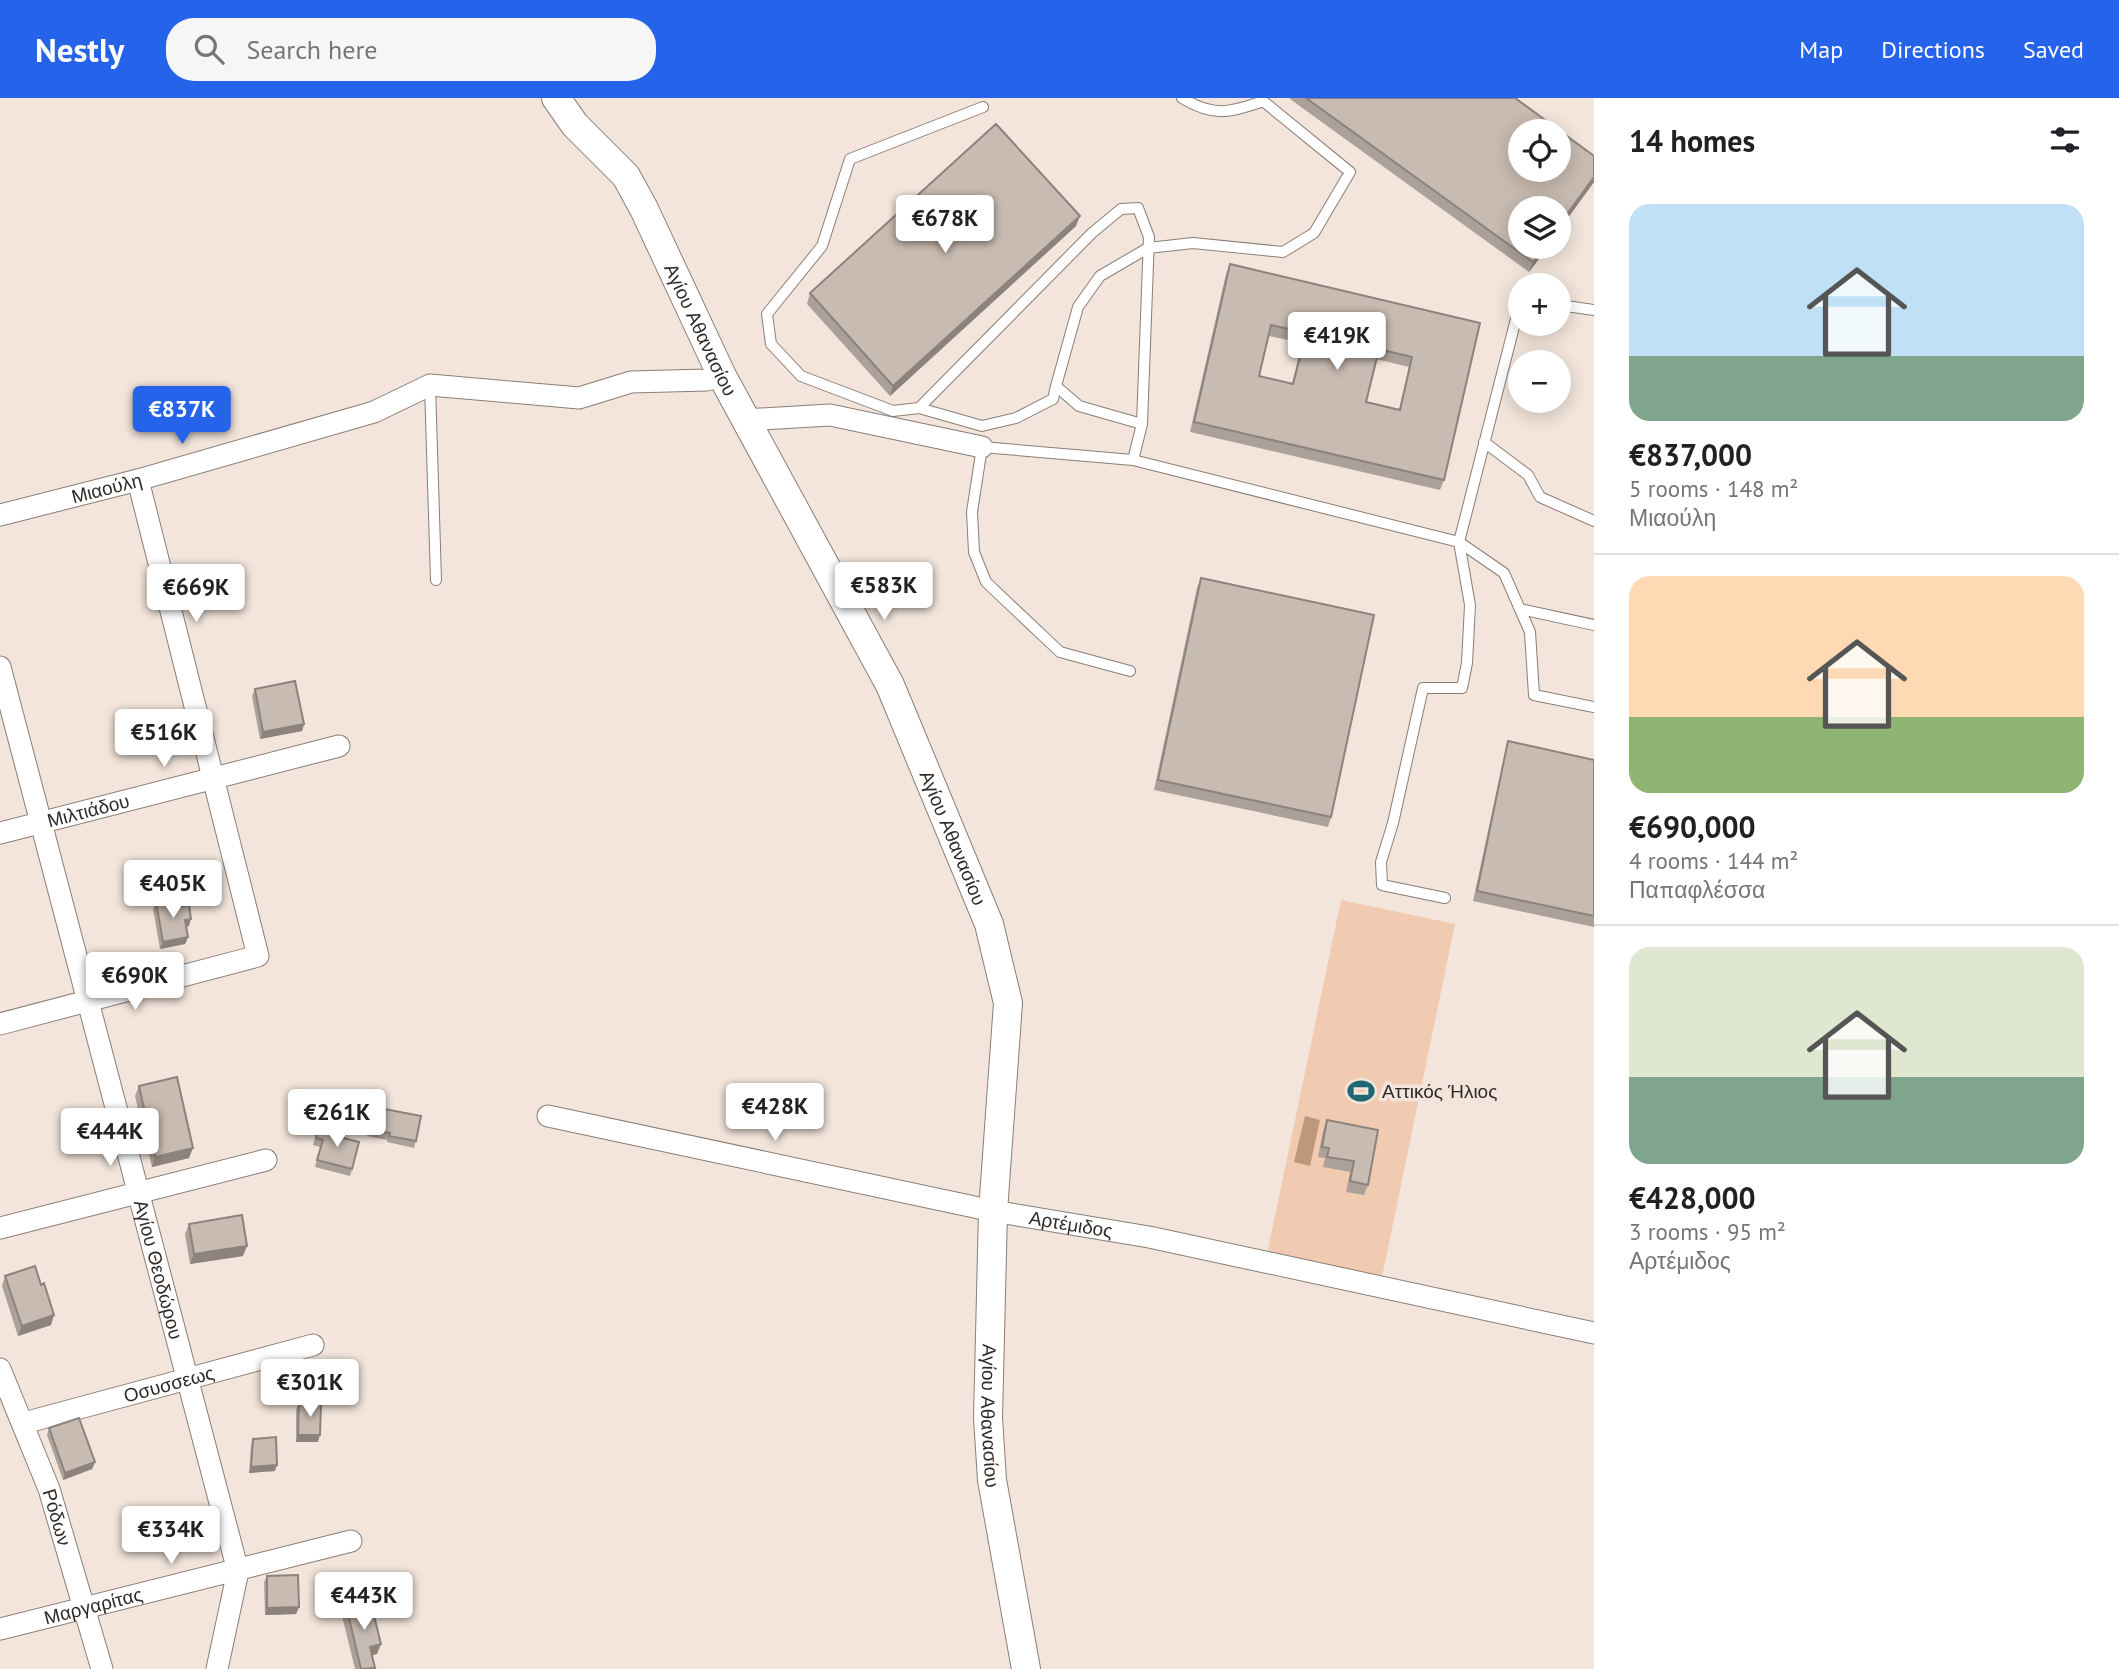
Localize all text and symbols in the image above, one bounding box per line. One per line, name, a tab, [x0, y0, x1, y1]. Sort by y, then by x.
search box	[166, 18, 656, 81]
text: Nestly	[35, 28, 124, 71]
icon: search	[190, 30, 228, 68]
text: Search here	[246, 33, 378, 66]
text: Map	[1799, 34, 1843, 65]
text: Directions	[1881, 34, 1985, 65]
text: Saved	[2023, 34, 2084, 65]
map controls	[1508, 119, 1571, 413]
button: locate	[1508, 119, 1571, 182]
text: 14 homes	[1629, 121, 1755, 160]
icon: filters	[2046, 121, 2084, 159]
pin: €678K	[896, 195, 994, 255]
button: layers	[1508, 196, 1571, 259]
text: €678K	[912, 203, 978, 232]
icon: home	[1794, 249, 1920, 375]
street label: Αγίου Αθανασίου	[659, 260, 743, 400]
button: +	[1508, 273, 1571, 336]
pin: €419K	[1288, 313, 1386, 372]
text: €419K	[1304, 320, 1370, 349]
button: −	[1508, 350, 1571, 413]
pin: €837K	[133, 386, 231, 446]
text: €837K	[149, 394, 215, 423]
text: €837,000	[1629, 435, 1752, 474]
street label: Μιαούλη	[69, 467, 145, 508]
text: 5 rooms · 148 m²	[1629, 474, 1798, 503]
text: Μιαούλη	[1629, 503, 1716, 532]
pin: €583K	[835, 562, 933, 622]
pin: €669K	[147, 564, 245, 624]
text: €583K	[851, 570, 917, 599]
text: €669K	[163, 572, 229, 601]
icon: home	[1794, 621, 1920, 747]
pin: €516K	[115, 710, 213, 769]
text: €516K	[131, 717, 197, 746]
street label: Αγίου Αθανασίου	[915, 767, 992, 909]
street label: Μιλτιάδου	[45, 788, 132, 832]
text: €690,000	[1629, 807, 1756, 846]
text: 4 rooms · 144 m²	[1629, 846, 1798, 875]
pin: €405K	[124, 860, 222, 920]
text: €405K	[140, 868, 206, 897]
text: Παπαφλέσσα	[1629, 875, 1765, 904]
pin: €690K	[86, 953, 184, 1012]
text: €690K	[102, 960, 168, 989]
icon: home	[1794, 992, 1920, 1118]
sports icon: Αττικός Ήλιος	[1346, 1076, 1376, 1106]
place label: Αττικός Ήλιος	[1382, 1079, 1497, 1103]
pin: €428K	[726, 1084, 824, 1143]
pin: €261K	[288, 1090, 386, 1149]
text: €428K	[742, 1091, 808, 1120]
text: €261K	[304, 1097, 370, 1126]
pin: €444K	[61, 1108, 159, 1168]
text: €444K	[77, 1116, 143, 1145]
text: €428,000	[1629, 1178, 1756, 1217]
street label: Αγίου Θεοδώρου	[129, 1197, 188, 1342]
street label: Αρτέμιδος	[1027, 1205, 1114, 1243]
text: 3 rooms · 95 m²	[1629, 1217, 1786, 1246]
text: Αρτέμιδος	[1629, 1246, 1731, 1275]
street label: Αγίου Αθανασίου	[976, 1344, 1005, 1489]
street label: Οσυσσεως	[121, 1360, 217, 1408]
pin: €301K	[261, 1360, 359, 1419]
text: €301K	[277, 1367, 343, 1396]
street label: Ρόδων	[38, 1486, 77, 1548]
pin: €334K	[122, 1506, 220, 1566]
text: €334K	[138, 1514, 204, 1543]
pin: €443K	[315, 1572, 413, 1632]
text: €443K	[331, 1580, 397, 1609]
street label: Μαργαρίτας	[41, 1582, 145, 1630]

